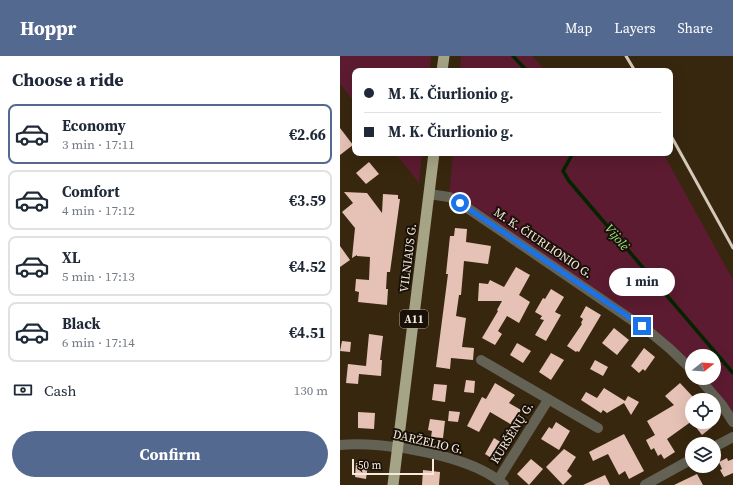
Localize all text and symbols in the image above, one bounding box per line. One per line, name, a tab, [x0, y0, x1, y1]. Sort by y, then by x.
text: Hoppr	[20, 15, 76, 41]
text: Map	[565, 18, 592, 38]
text: Layers	[614, 18, 656, 38]
text: Share	[678, 18, 713, 38]
text: Choose a ride	[12, 67, 124, 92]
text: M. K. Čiurlionio g.	[388, 83, 513, 104]
text: Economy	[62, 115, 126, 136]
icon: car	[14, 116, 50, 152]
text: M. K. Čiurlionio g.	[388, 121, 513, 142]
text: €2.66	[289, 124, 326, 145]
text: 3 min · 17:11	[62, 136, 135, 153]
text: Comfort	[62, 181, 120, 202]
icon: car	[14, 182, 50, 218]
text: €3.59	[289, 190, 326, 211]
route start	[451, 194, 469, 212]
text: 4 min · 17:12	[62, 202, 135, 219]
street label: M. K. ČIURLIONIO G.	[491, 204, 595, 282]
water label: Vijolė	[601, 220, 634, 254]
street label: VILNIAUS G.	[396, 223, 420, 293]
text: XL	[62, 247, 81, 268]
icon: car	[14, 248, 50, 284]
text: €4.52	[289, 256, 326, 277]
text: 5 min · 17:13	[62, 268, 135, 285]
callout: 1 min	[609, 268, 675, 296]
text: 1 min	[625, 273, 659, 290]
road number: A11	[400, 310, 428, 328]
text: Black	[62, 313, 101, 334]
icon: car	[14, 314, 50, 350]
route end	[633, 317, 651, 335]
text: €4.51	[289, 322, 326, 343]
text: 6 min · 17:14	[62, 334, 135, 351]
north arrow	[685, 349, 721, 385]
map controls	[685, 349, 721, 473]
icon: cash	[12, 379, 34, 401]
text: Cash	[44, 380, 76, 401]
text: 130 m	[294, 382, 328, 399]
button: locate	[685, 393, 721, 429]
street label: KURŠĖNŲ G.	[487, 399, 537, 467]
street label: DARŽELIO G.	[391, 426, 465, 458]
button: Confirm	[12, 431, 328, 477]
button: layers	[685, 437, 721, 473]
scale bar	[352, 457, 434, 476]
text: 50 m	[358, 458, 381, 473]

